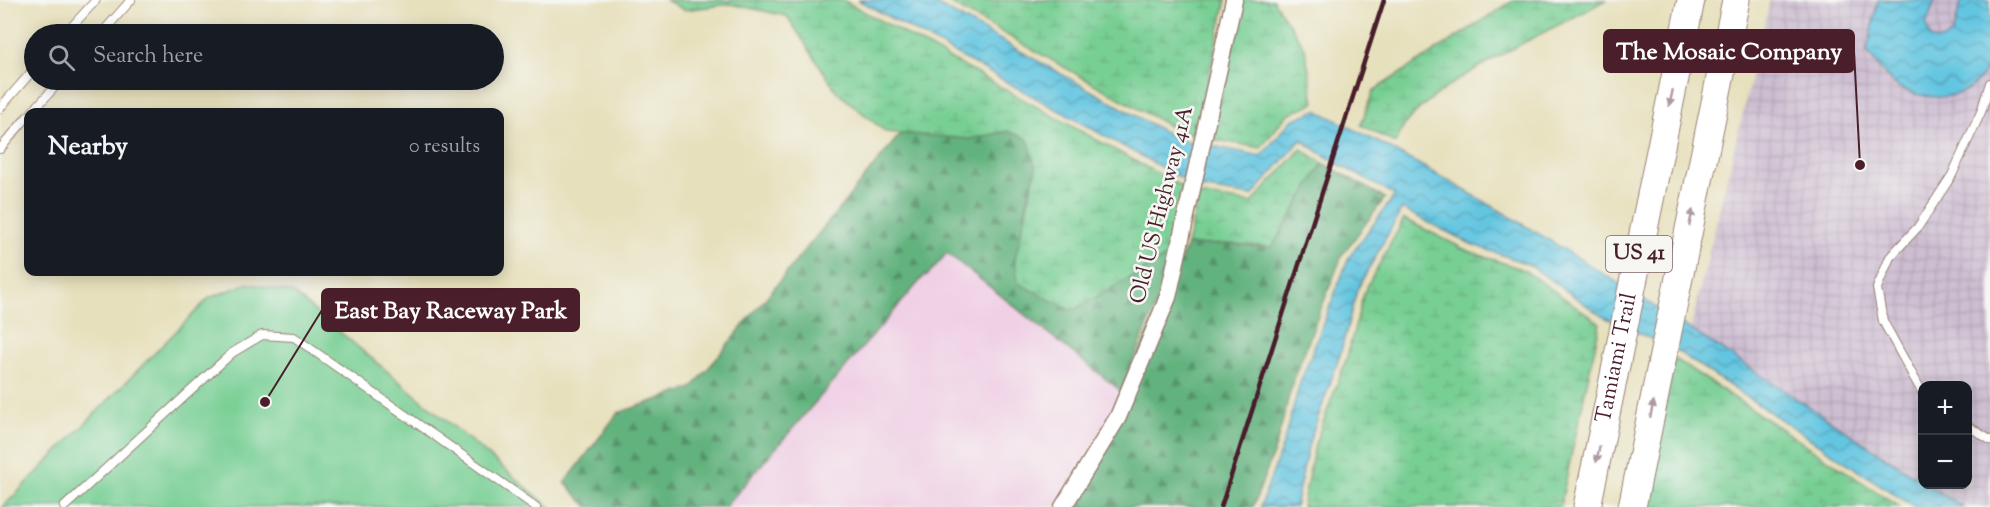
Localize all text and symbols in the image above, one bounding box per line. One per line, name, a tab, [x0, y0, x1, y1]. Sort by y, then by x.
search box	[24, 24, 504, 90]
callout: The Mosaic Company	[1604, 30, 1854, 72]
text: The Mosaic Company	[1616, 36, 1842, 70]
icon: search	[45, 41, 78, 74]
text: Search here	[93, 41, 203, 73]
one-way arrow	[1666, 89, 1675, 108]
street label: Old US Highway 41A	[1123, 103, 1203, 307]
text: Nearby	[48, 129, 128, 166]
text: 0 results	[409, 133, 480, 162]
one-way arrow	[1687, 208, 1696, 227]
road number: US 41	[1606, 236, 1672, 272]
callout: East Bay Raceway Park	[322, 289, 579, 331]
street label: Tamiami Trail	[1589, 290, 1646, 426]
text: East Bay Raceway Park	[335, 295, 568, 329]
map controls	[1918, 381, 1972, 489]
button: +	[1918, 381, 1972, 435]
one-way arrow	[1648, 399, 1657, 418]
button: −	[1918, 435, 1972, 489]
one-way arrow	[1593, 445, 1602, 464]

